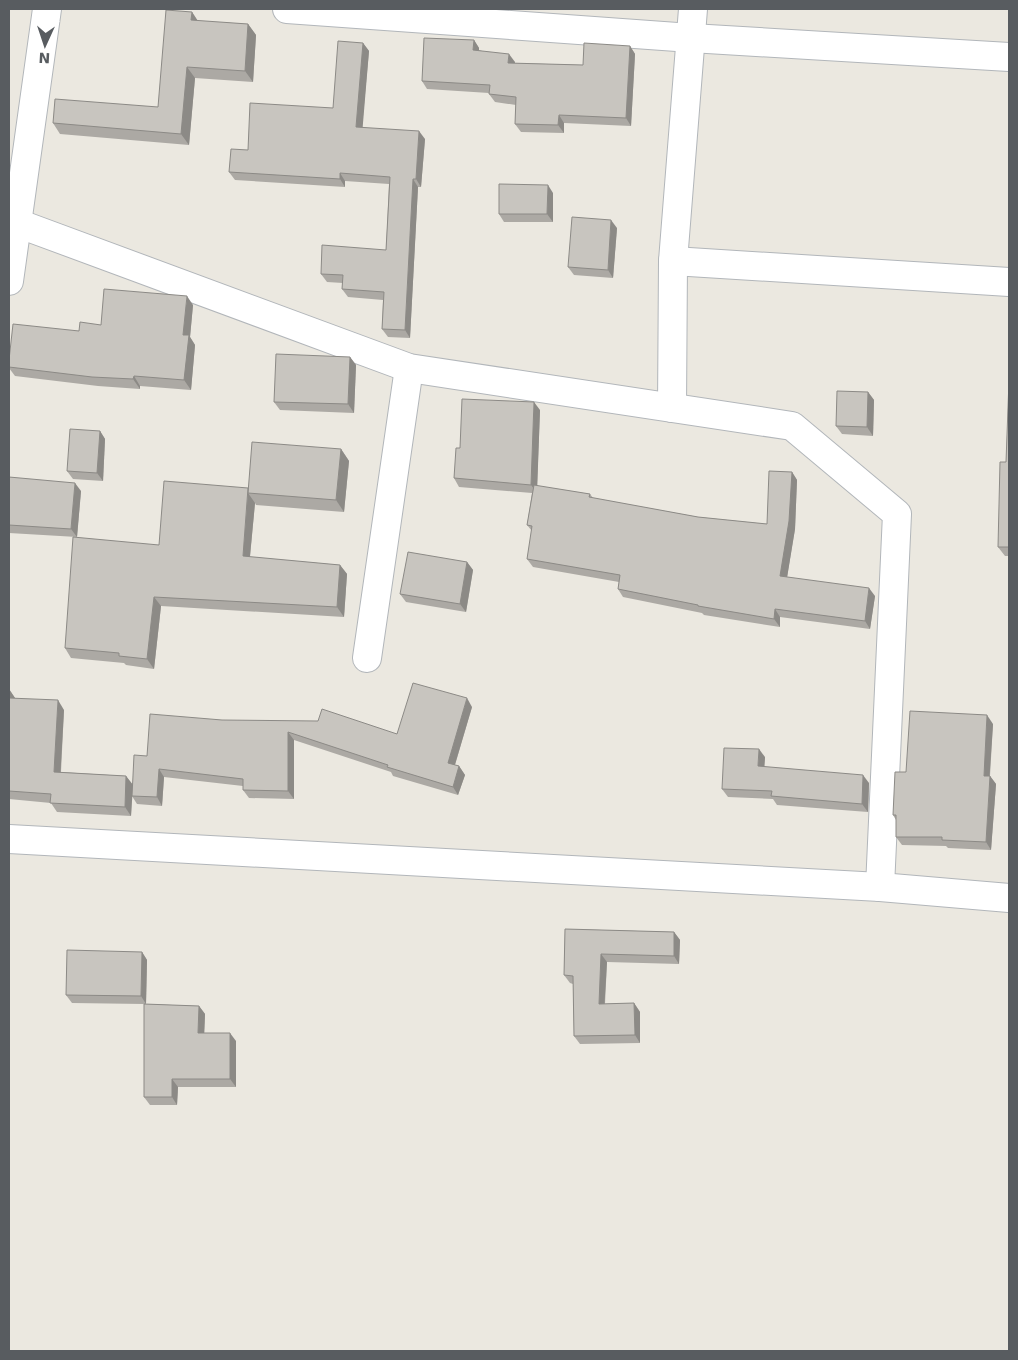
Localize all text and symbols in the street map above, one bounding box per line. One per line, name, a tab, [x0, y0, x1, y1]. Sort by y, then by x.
north arrow	[20, 20, 70, 70]
text: N	[38, 50, 51, 66]

